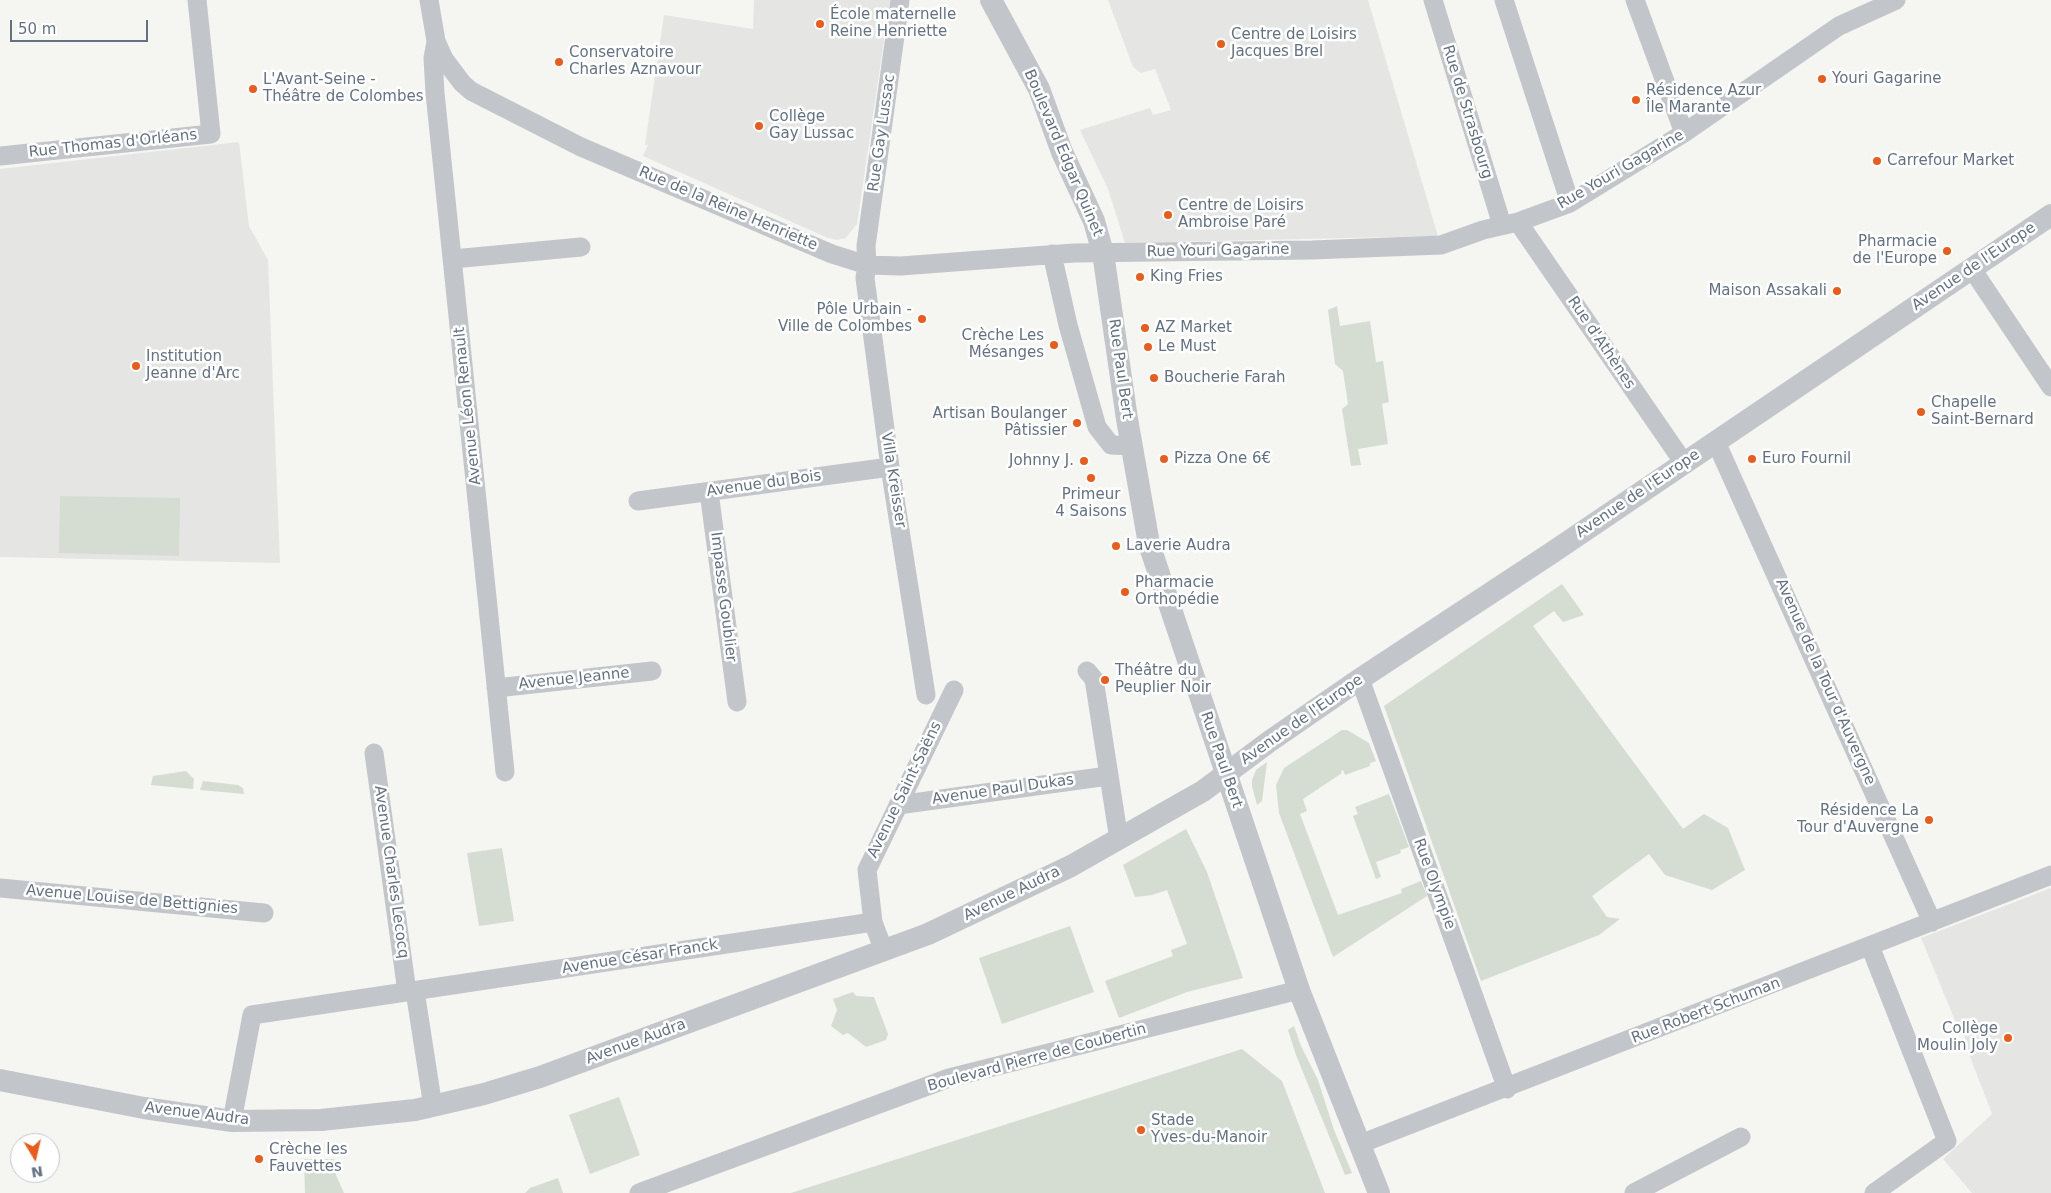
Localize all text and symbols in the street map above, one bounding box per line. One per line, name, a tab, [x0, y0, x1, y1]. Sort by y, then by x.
place label: École maternelle Reine Henriette	[830, 6, 956, 41]
scale bar	[12, 10, 150, 42]
marker: École maternelle Reine Henriette	[814, 18, 826, 30]
text: 50 m	[18, 20, 56, 38]
place label: Centre de Loisirs Jacques Brel	[1231, 26, 1357, 61]
marker: Centre de Loisirs Jacques Brel	[1215, 38, 1227, 50]
street label: Rue de Strasbourg	[1438, 43, 1496, 181]
place label: Conservatoire Charles Aznavour	[569, 44, 701, 79]
marker: Conservatoire Charles Aznavour	[553, 56, 565, 68]
street label: Boulevard Edgar Quinet	[1020, 67, 1106, 239]
place label: Youri Gagarine	[1832, 70, 1942, 88]
place label: L'Avant-Seine - Théâtre de Colombes	[263, 71, 423, 106]
street label: Rue Gay Lussac	[865, 73, 899, 193]
marker: Youri Gagarine	[1816, 73, 1828, 85]
place label: Résidence Azur Île Marante	[1646, 82, 1761, 117]
marker: L'Avant-Seine - Théâtre de Colombes	[247, 83, 259, 95]
marker: Résidence Azur Île Marante	[1630, 94, 1642, 106]
place label: Collège Gay Lussac	[769, 108, 854, 143]
marker: Collège Gay Lussac	[753, 120, 765, 132]
street label: Rue Thomas d'Orléans	[28, 126, 198, 162]
street label: Rue Youri Gagarine	[1555, 127, 1687, 213]
place label: Carrefour Market	[1887, 152, 2014, 170]
marker: Carrefour Market	[1871, 155, 1883, 167]
street label: Rue de la Reine Henriette	[636, 163, 820, 255]
place label: Centre de Loisirs Ambroise Paré	[1178, 197, 1304, 232]
marker: Centre de Loisirs Ambroise Paré	[1162, 209, 1174, 221]
street label: Avenue de l'Europe	[1909, 219, 2039, 315]
place label: Pharmacie de l'Europe	[1852, 233, 1937, 268]
street label: Rue Youri Gagarine	[1146, 241, 1290, 261]
marker: Pharmacie de l'Europe	[1941, 245, 1953, 257]
place label: King Fries	[1150, 268, 1223, 286]
marker: King Fries	[1134, 271, 1146, 283]
place label: Maison Assakali	[1708, 282, 1827, 300]
marker: Maison Assakali	[1831, 285, 1843, 297]
street label: Rue d'Athènes	[1563, 293, 1639, 393]
place label: Pôle Urbain - Ville de Colombes	[778, 301, 912, 336]
marker: Pôle Urbain - Ville de Colombes	[916, 313, 928, 325]
street label: Rue Paul Bert	[1104, 318, 1136, 420]
place label: AZ Market	[1155, 319, 1232, 337]
marker: AZ Market	[1139, 322, 1151, 334]
street label: Avenue Léon Renault	[451, 326, 485, 486]
place label: Crèche Les Mésanges	[962, 327, 1044, 362]
place label: Le Must	[1158, 338, 1216, 356]
marker: Crèche Les Mésanges	[1048, 339, 1060, 351]
marker: Le Must	[1142, 341, 1154, 353]
place label: Institution Jeanne d'Arc	[146, 348, 240, 383]
marker: Institution Jeanne d'Arc	[130, 360, 142, 372]
place label: Boucherie Farah	[1164, 369, 1286, 387]
marker: Boucherie Farah	[1148, 372, 1160, 384]
place label: Chapelle Saint-Bernard	[1931, 394, 2034, 429]
place label: Artisan Boulanger Pâtissier	[932, 405, 1067, 440]
marker: Chapelle Saint-Bernard	[1915, 406, 1927, 418]
marker: Artisan Boulanger Pâtissier	[1071, 417, 1083, 429]
street label: Villa Kreisser	[877, 431, 909, 529]
street label: Avenue de l'Europe	[1573, 446, 1703, 542]
place label: Pizza One 6€	[1174, 450, 1271, 468]
place label: Euro Fournil	[1762, 450, 1851, 468]
place label: Johnny J.	[1009, 452, 1074, 470]
marker: Pizza One 6€	[1158, 453, 1170, 465]
marker: Euro Fournil	[1746, 453, 1758, 465]
marker: Johnny J.	[1078, 455, 1090, 467]
street label: Avenue du Bois	[705, 467, 823, 501]
marker: Primeur 4 Saisons	[1085, 472, 1097, 484]
place label: Primeur 4 Saisons	[1055, 486, 1127, 521]
street label: Impasse Goublier	[706, 531, 740, 663]
place label: Laverie Audra	[1126, 537, 1231, 555]
marker: Laverie Audra	[1110, 540, 1122, 552]
place label: Pharmacie Orthopédie	[1135, 574, 1219, 609]
street label: Avenue de la Tour d'Auvergne	[1771, 576, 1879, 788]
marker: Pharmacie Orthopédie	[1119, 586, 1131, 598]
place label: Théâtre du Peuplier Noir	[1115, 662, 1211, 697]
street label: Avenue Jeanne	[518, 664, 630, 694]
street label: Avenue de l'Europe	[1237, 671, 1367, 769]
marker: Théâtre du Peuplier Noir	[1099, 674, 1111, 686]
street label: Rue Paul Bert	[1196, 709, 1246, 811]
street label: Avenue Saint-Saëns	[864, 719, 946, 861]
street label: Avenue Paul Dukas	[931, 771, 1075, 809]
street label: Avenue Charles Lecocq	[370, 784, 412, 960]
place label: Résidence La Tour d'Auvergne	[1797, 802, 1919, 837]
marker: Résidence La Tour d'Auvergne	[1923, 814, 1935, 826]
street label: Rue Olympie	[1409, 836, 1459, 932]
street label: Avenue Audra	[961, 863, 1063, 925]
street label: Avenue Louise de Bettignies	[25, 882, 239, 918]
street label: Avenue César Franck	[561, 936, 719, 978]
street label: Rue Robert Schuman	[1629, 974, 1783, 1048]
street label: Avenue Audra	[584, 1016, 688, 1068]
street label: Boulevard Pierre de Coubertin	[926, 1020, 1148, 1096]
place label: Collège Moulin Joly	[1917, 1020, 1998, 1055]
marker: Collège Moulin Joly	[2002, 1032, 2014, 1044]
street label: Avenue Audra	[144, 1099, 250, 1129]
place label: Stade Yves-du-Manoir	[1151, 1112, 1267, 1147]
marker: Stade Yves-du-Manoir	[1135, 1124, 1147, 1136]
north arrow	[10, 1133, 60, 1183]
place label: Crèche les Fauvettes	[269, 1141, 348, 1176]
marker: Crèche les Fauvettes	[253, 1153, 265, 1165]
text: N	[30, 1163, 44, 1181]

